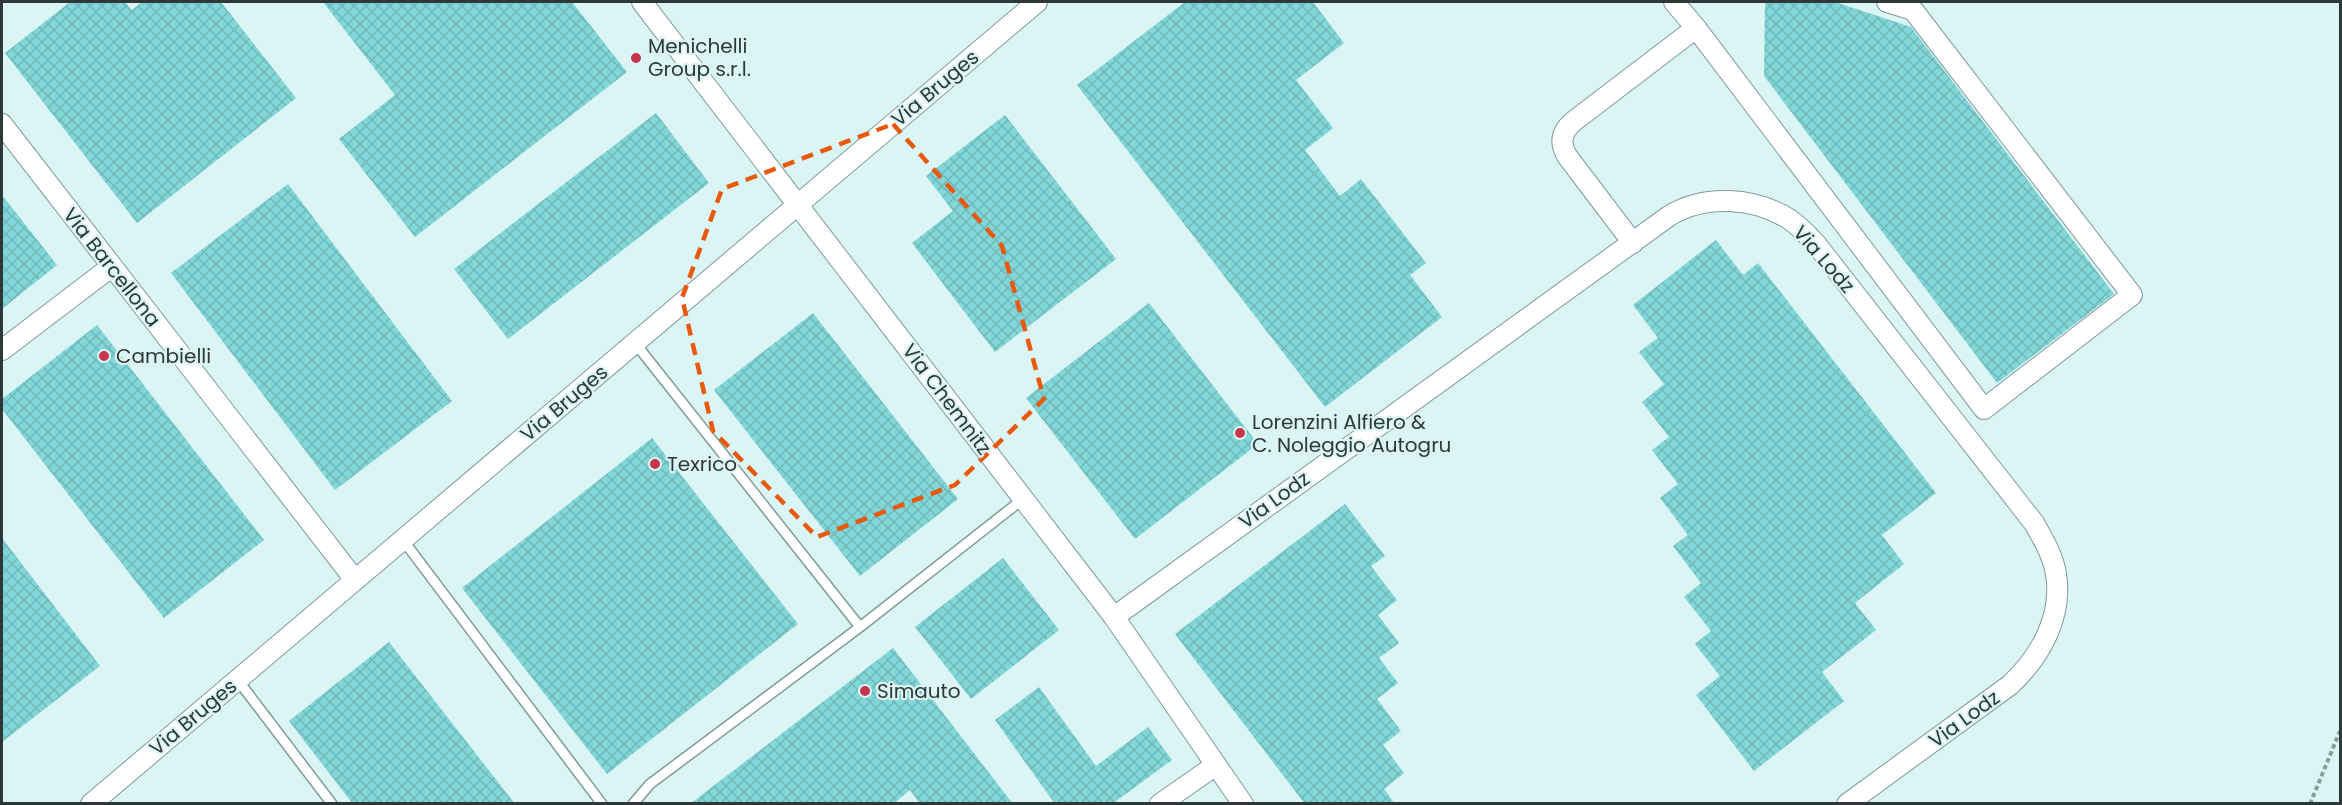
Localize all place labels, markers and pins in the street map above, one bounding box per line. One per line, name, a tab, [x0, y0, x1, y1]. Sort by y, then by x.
place label: Menichelli Group s.r.l.	[648, 32, 751, 83]
marker: Menichelli Group s.r.l.	[629, 51, 643, 65]
place label: Cambielli	[116, 342, 211, 370]
marker: Cambielli	[97, 349, 111, 363]
place label: Lorenzini Alfiero & C. Noleggio Autogru	[1252, 408, 1451, 459]
marker: Lorenzini Alfiero & C. Noleggio Autogru	[1233, 426, 1247, 440]
place label: Texrico	[667, 450, 737, 478]
marker: Texrico	[648, 457, 662, 471]
place label: Simauto	[877, 677, 961, 705]
marker: Simauto	[858, 684, 872, 698]

